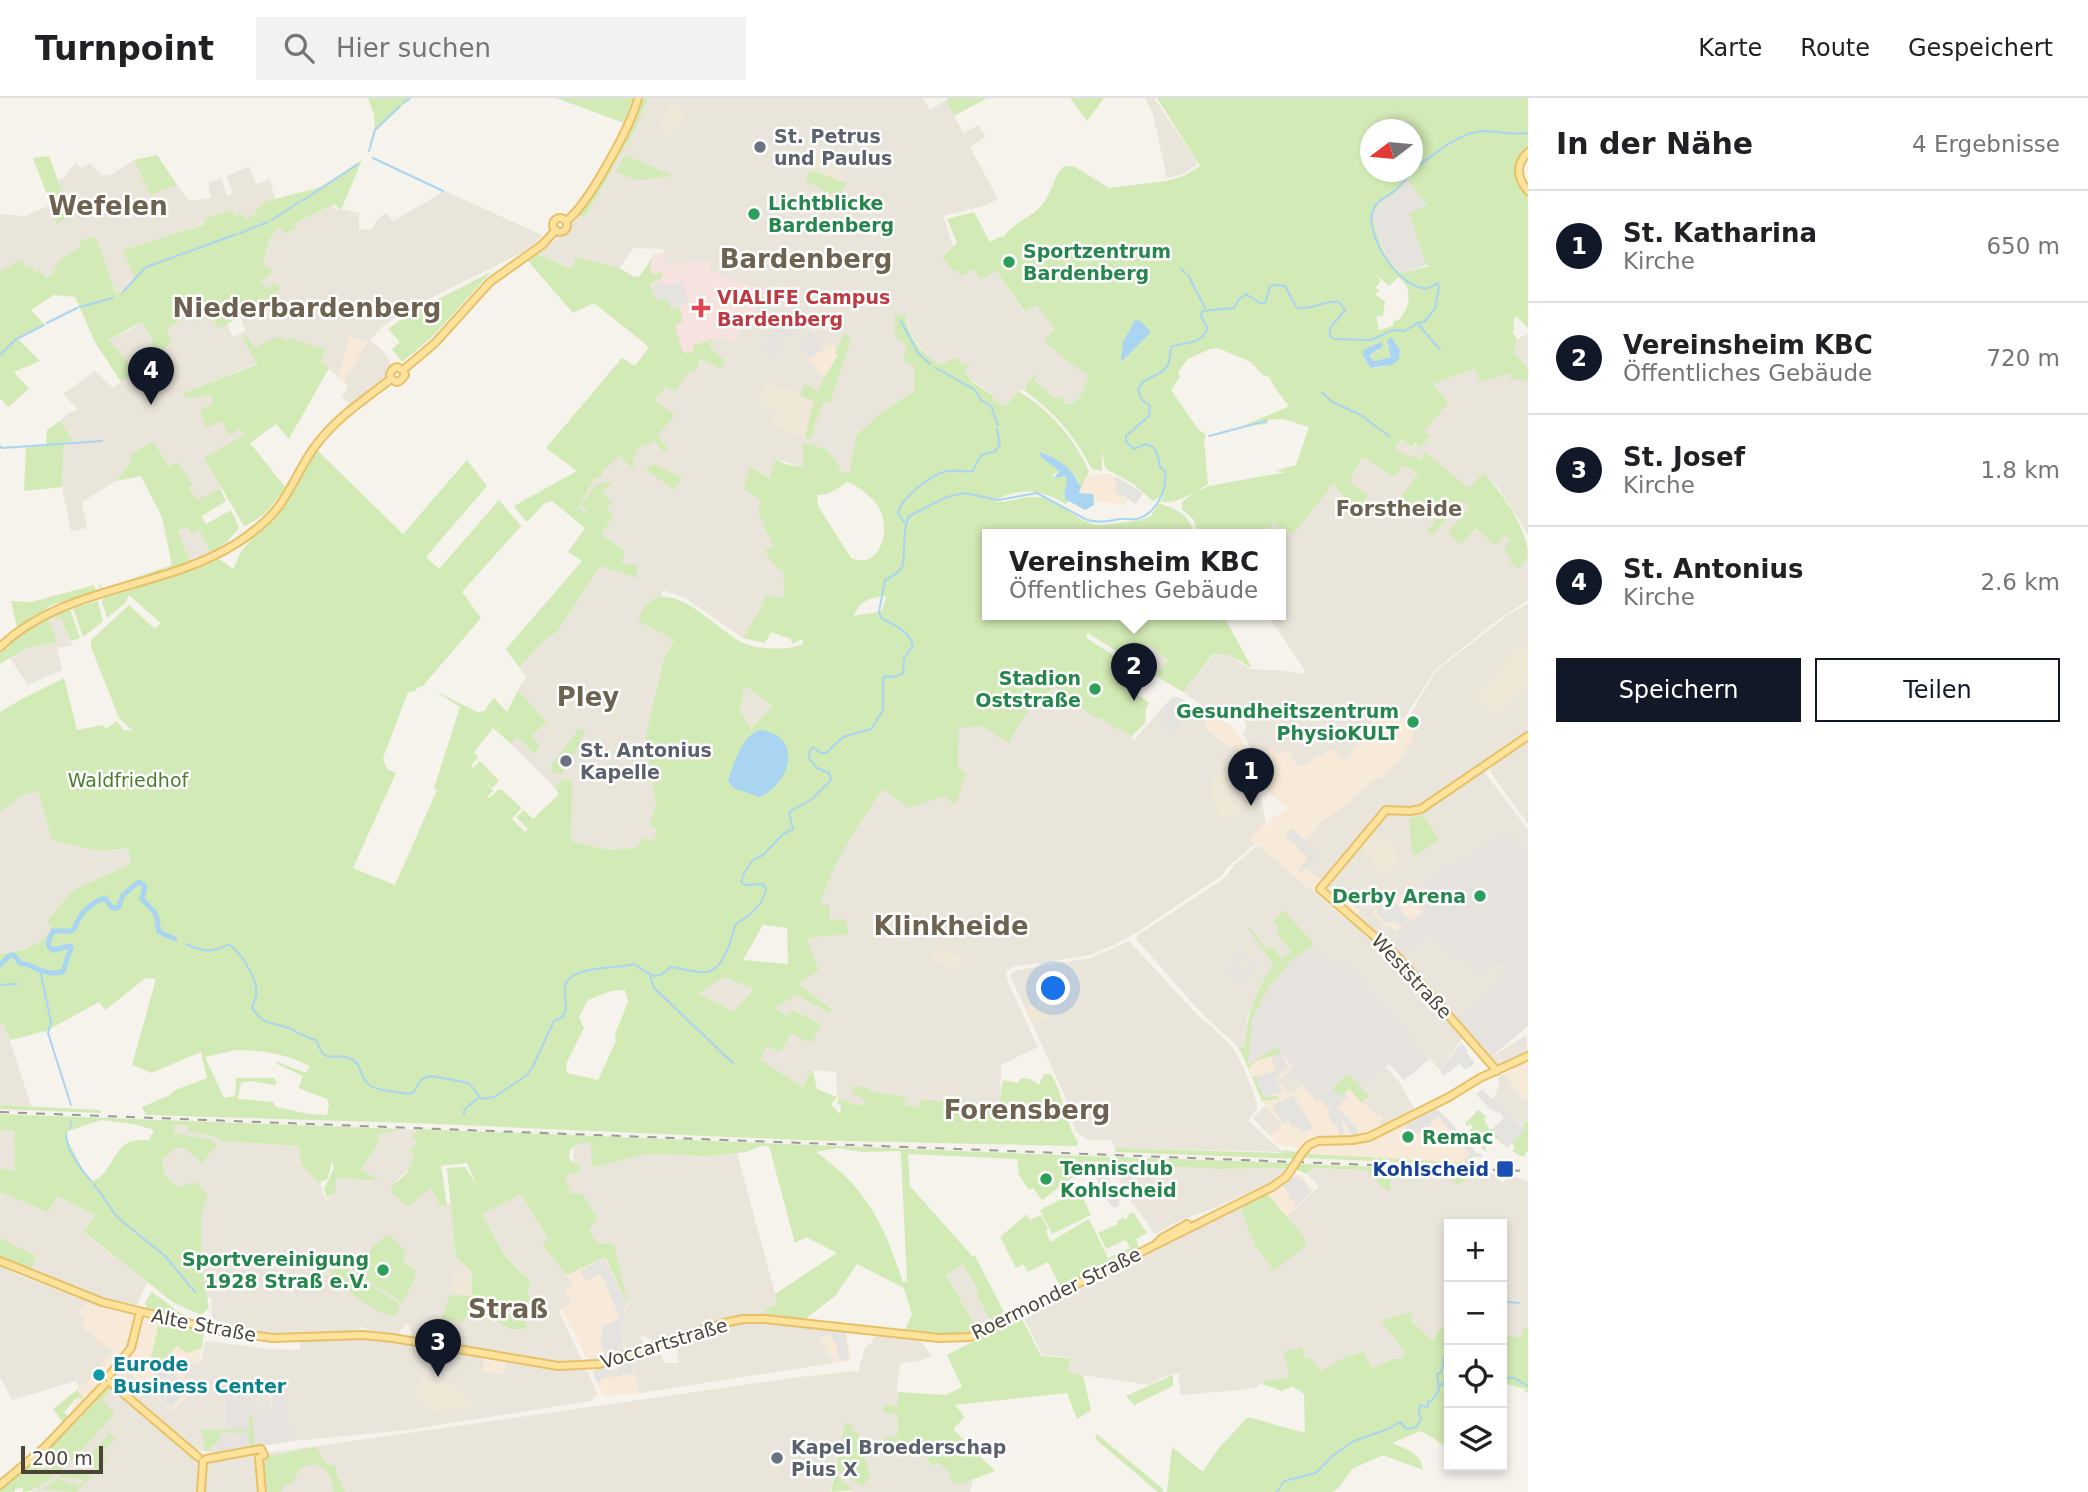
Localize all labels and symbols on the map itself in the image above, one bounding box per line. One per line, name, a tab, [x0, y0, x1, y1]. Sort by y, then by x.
north arrow	[1360, 119, 1423, 182]
place label: St. Petrus und Paulus	[774, 125, 892, 169]
marker: St. Petrus und Paulus	[752, 139, 768, 155]
district label: Wefelen	[48, 191, 168, 221]
place label: Lichtblicke Bardenberg	[768, 192, 894, 236]
marker: Lichtblicke Bardenberg	[746, 206, 762, 222]
place label: Sportzentrum Bardenberg	[1023, 240, 1171, 284]
district label: Bardenberg	[720, 244, 892, 274]
marker: Sportzentrum Bardenberg	[1001, 254, 1017, 270]
place label: VIALIFE Campus Bardenberg	[717, 286, 890, 330]
district label: Niederbardenberg	[173, 293, 441, 323]
marker: VIALIFE Campus Bardenberg	[691, 298, 711, 318]
pin: 4	[128, 347, 174, 405]
district label: Forstheide	[1336, 497, 1462, 521]
pin: 2	[1111, 643, 1157, 701]
place label: Stadion Oststraße	[975, 667, 1081, 711]
marker: Stadion Oststraße	[1087, 681, 1103, 697]
district label: Pley	[557, 682, 619, 712]
place label: Gesundheitszentrum PhysioKULT	[1176, 700, 1399, 744]
marker: Gesundheitszentrum PhysioKULT	[1405, 714, 1421, 730]
place label: St. Antonius Kapelle	[580, 739, 712, 783]
pin: 1	[1228, 748, 1274, 806]
marker: St. Antonius Kapelle	[558, 753, 574, 769]
park label: Waldfriedhof	[68, 769, 190, 791]
place label: Derby Arena	[1332, 885, 1466, 907]
marker: Derby Arena	[1472, 888, 1488, 904]
district label: Klinkheide	[873, 911, 1029, 941]
street label: Weststraße	[1367, 929, 1457, 1023]
your location	[1036, 971, 1070, 1005]
district label: Forensberg	[944, 1095, 1110, 1125]
place label: Remac	[1422, 1126, 1493, 1148]
marker: Remac	[1400, 1129, 1416, 1145]
place label: Tennisclub Kohlscheid	[1060, 1157, 1177, 1201]
place label: Kohlscheid	[1372, 1158, 1489, 1180]
marker: Kohlscheid	[1495, 1159, 1515, 1179]
marker: Tennisclub Kohlscheid	[1038, 1171, 1054, 1187]
street label: Roermonder Straße	[968, 1242, 1144, 1344]
place label: Sportvereinigung 1928 Straß e.V.	[182, 1248, 369, 1292]
marker: Sportvereinigung 1928 Straß e.V.	[375, 1262, 391, 1278]
district label: Straß	[468, 1294, 548, 1324]
street label: Alte Straße	[150, 1304, 258, 1346]
street label: Voccartstraße	[598, 1313, 730, 1373]
pin: 3	[415, 1319, 461, 1377]
place label: Eurode Business Center	[113, 1353, 287, 1397]
marker: Eurode Business Center	[91, 1367, 107, 1383]
place label: Kapel Broederschap Pius X	[791, 1436, 1006, 1480]
scale bar	[21, 1443, 103, 1475]
marker: Kapel Broederschap Pius X	[769, 1450, 785, 1466]

